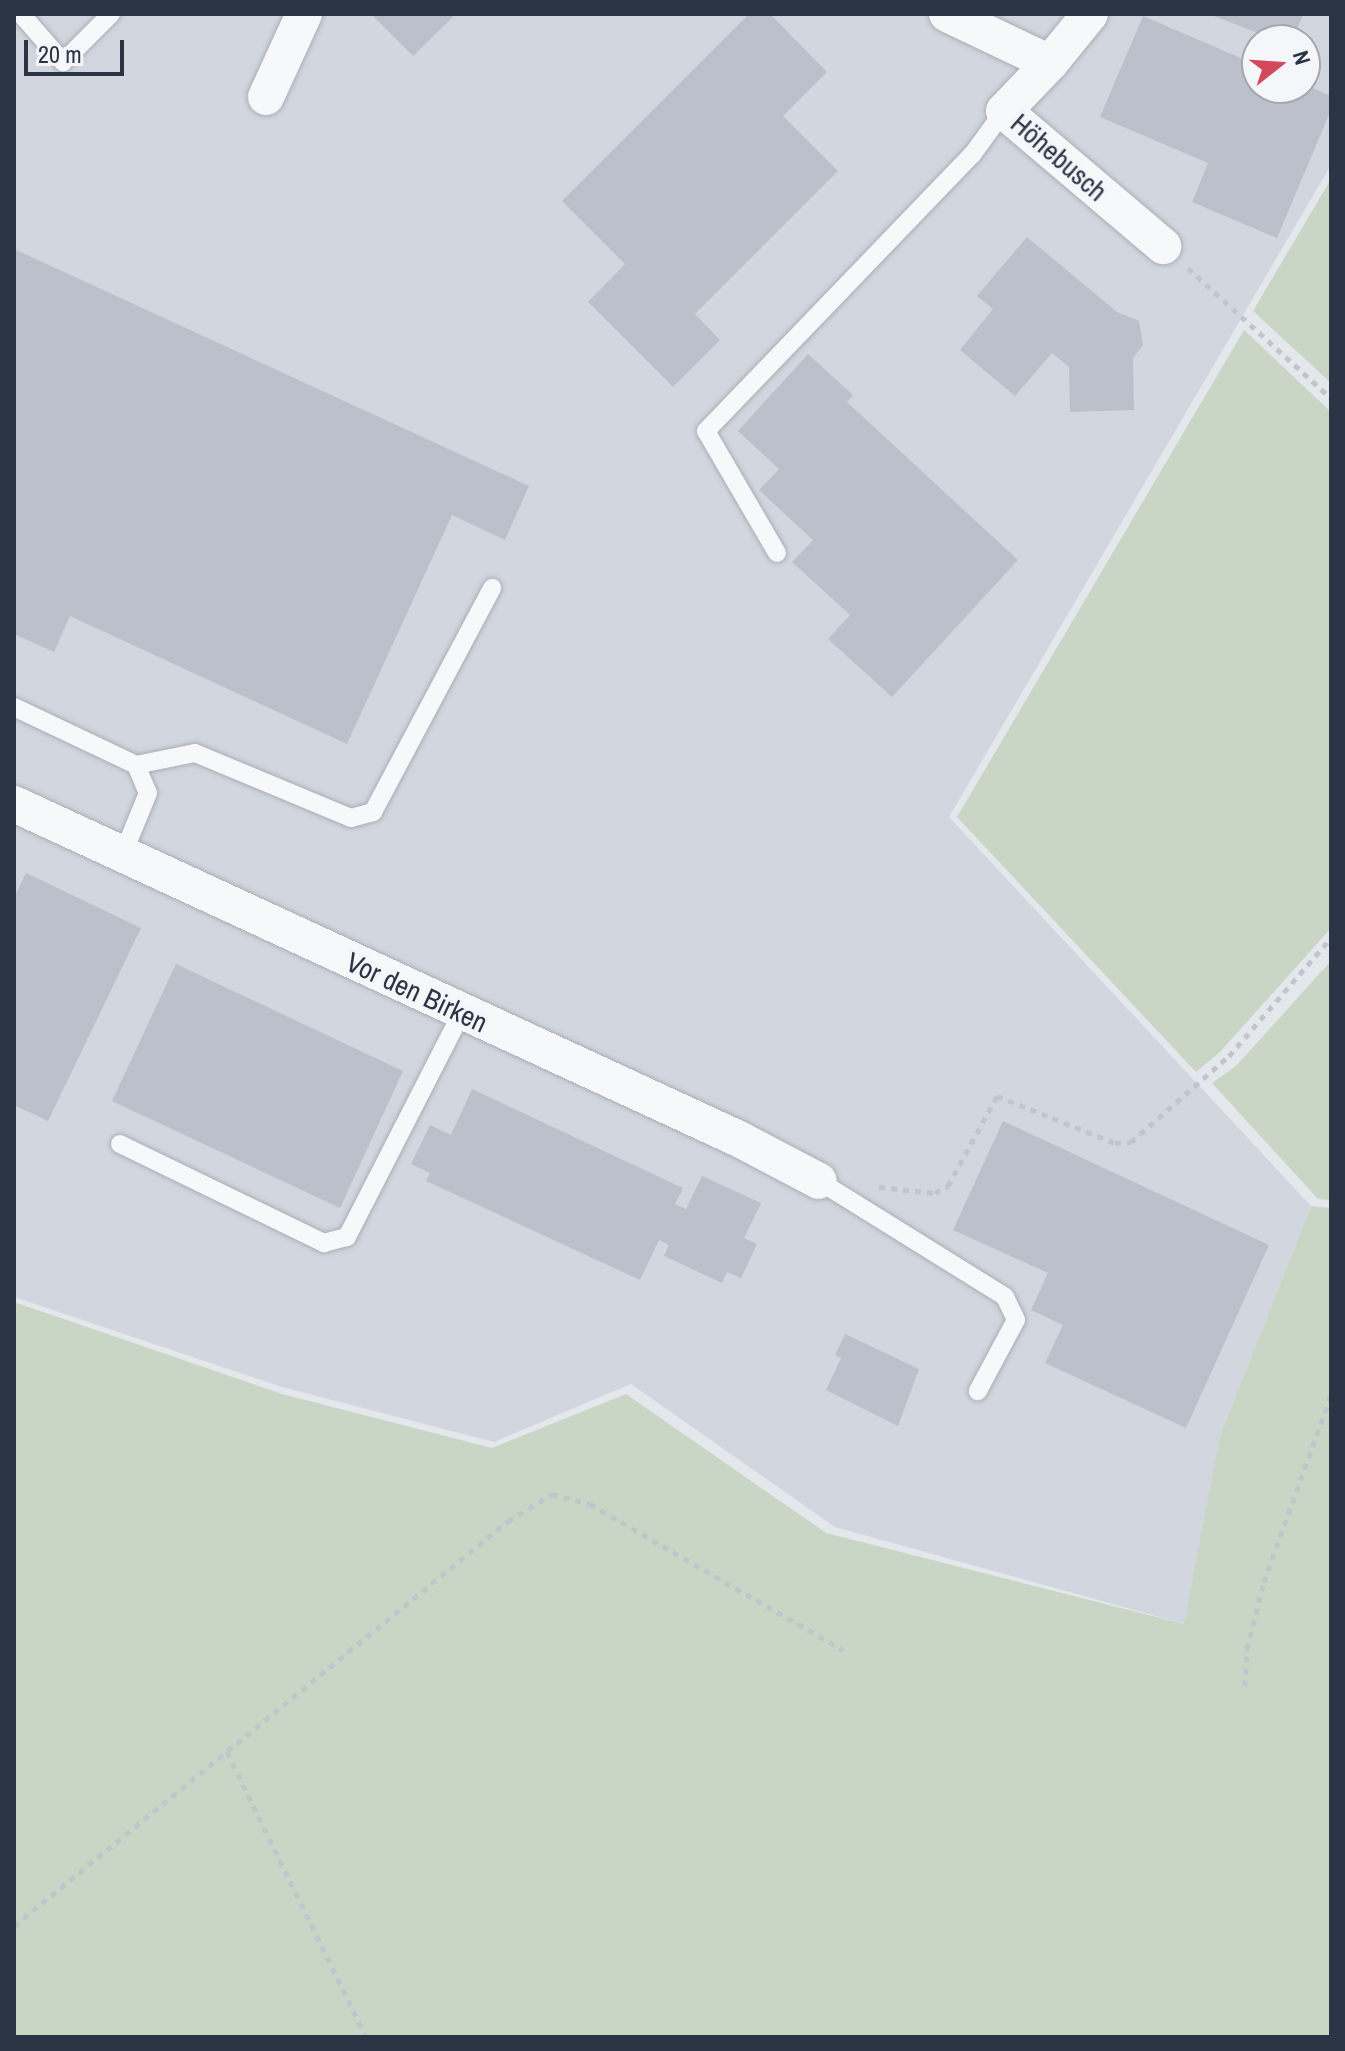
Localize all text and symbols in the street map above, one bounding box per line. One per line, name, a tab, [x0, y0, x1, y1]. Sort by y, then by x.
scale bar	[28, 24, 128, 74]
north arrow	[1241, 24, 1321, 104]
text: 20 m	[38, 38, 82, 70]
text: N	[1286, 47, 1318, 68]
street label: Höhebusch	[1004, 106, 1114, 208]
street label: Vor den Birken	[341, 945, 493, 1039]

